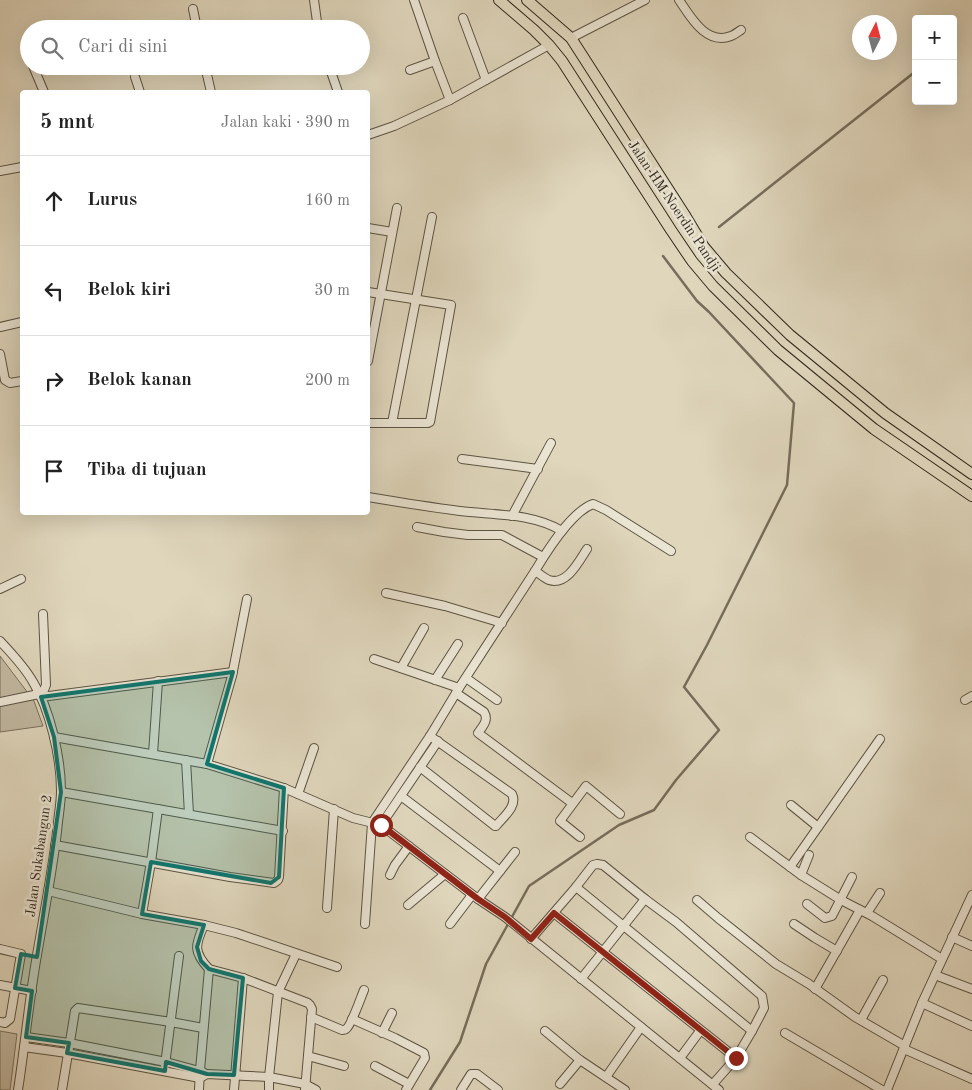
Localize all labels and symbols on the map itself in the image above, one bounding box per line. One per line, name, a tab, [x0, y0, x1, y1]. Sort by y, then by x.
north arrow	[852, 15, 897, 60]
street label: Jalan HM Noerdin Pandji	[625, 138, 723, 274]
street label: Jalan Sukabangun 2	[23, 794, 55, 918]
route start	[370, 814, 393, 837]
route end	[725, 1047, 748, 1070]

